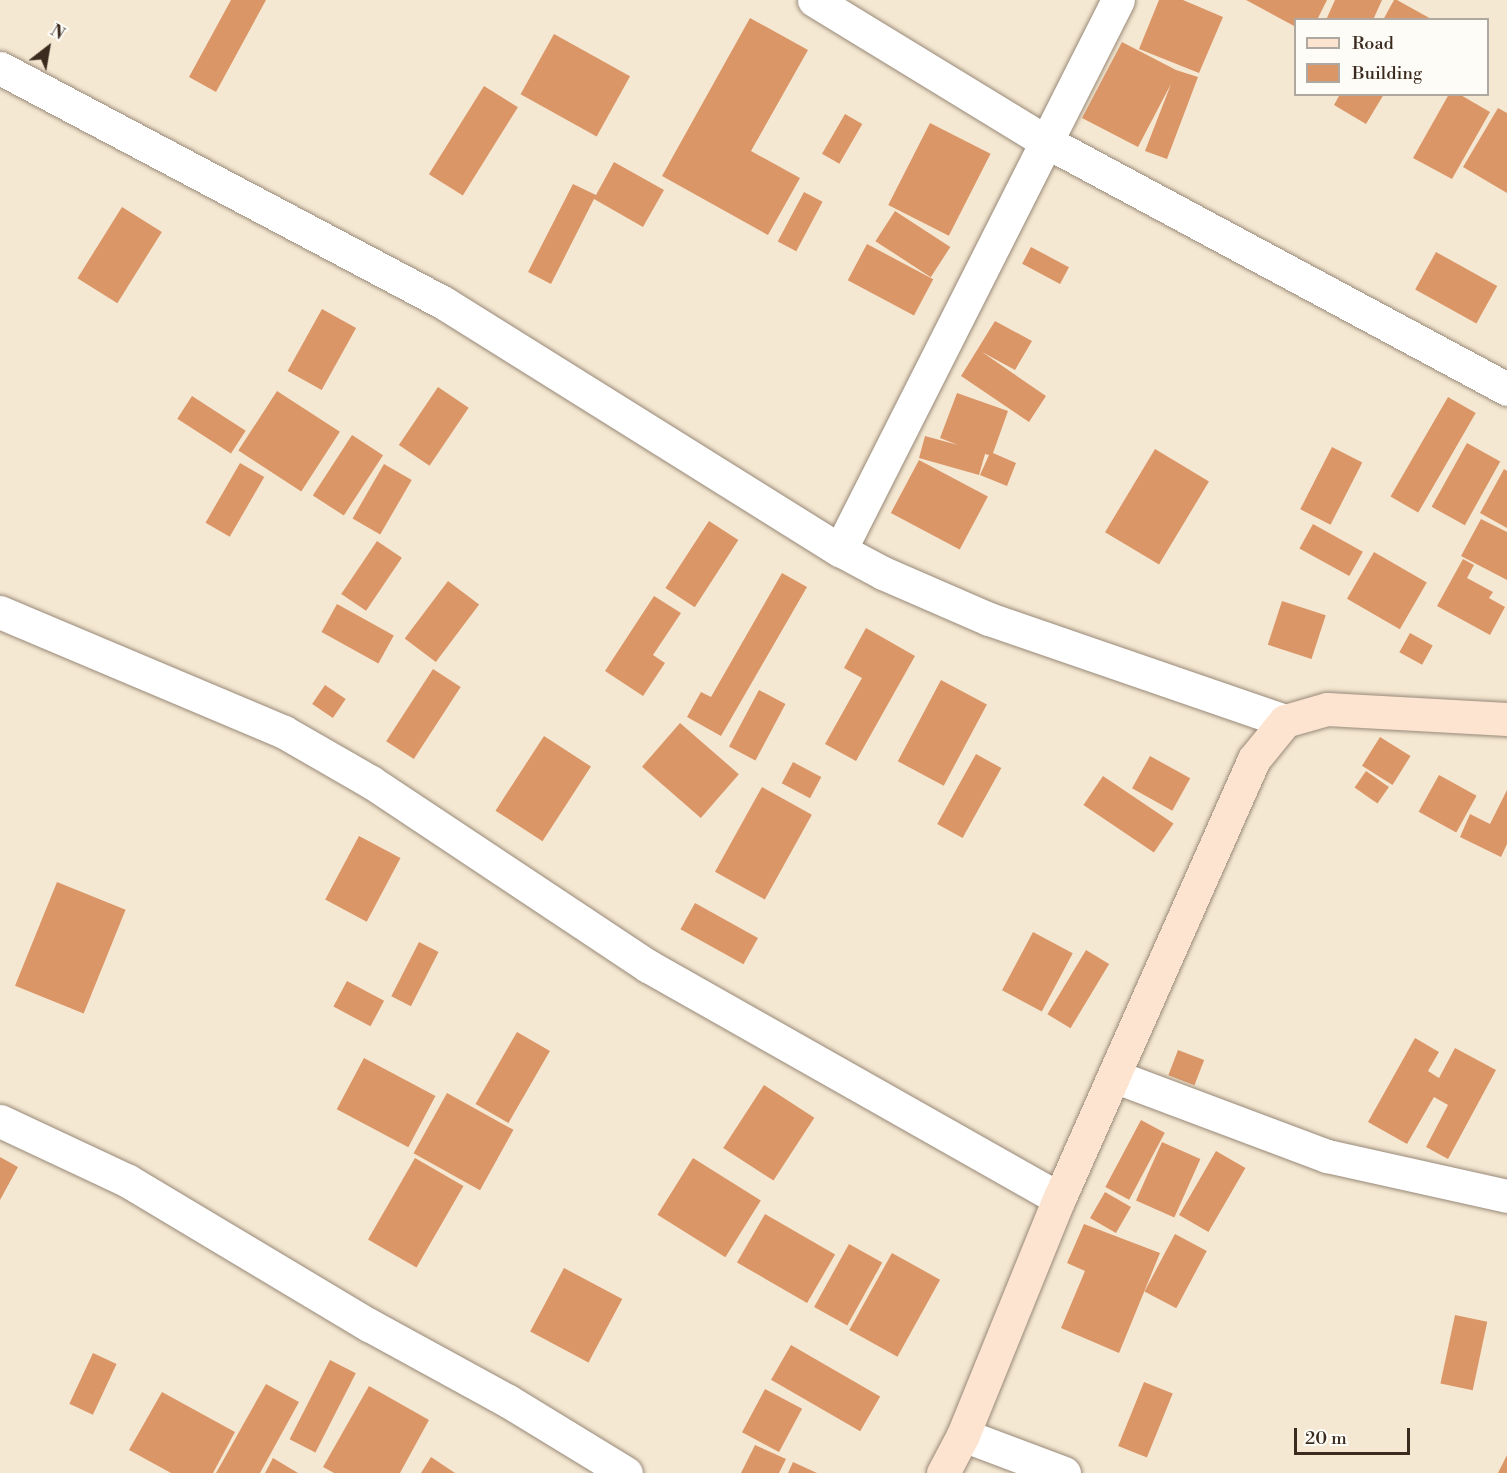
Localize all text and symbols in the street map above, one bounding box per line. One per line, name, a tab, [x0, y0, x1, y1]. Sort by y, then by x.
north arrow	[18, 18, 78, 78]
legend	[1294, 18, 1489, 96]
text: N	[47, 21, 68, 44]
text: Road	[1352, 32, 1394, 55]
text: Building	[1352, 62, 1422, 85]
scale bar	[1297, 1416, 1412, 1454]
text: 20 m	[1305, 1427, 1347, 1450]

